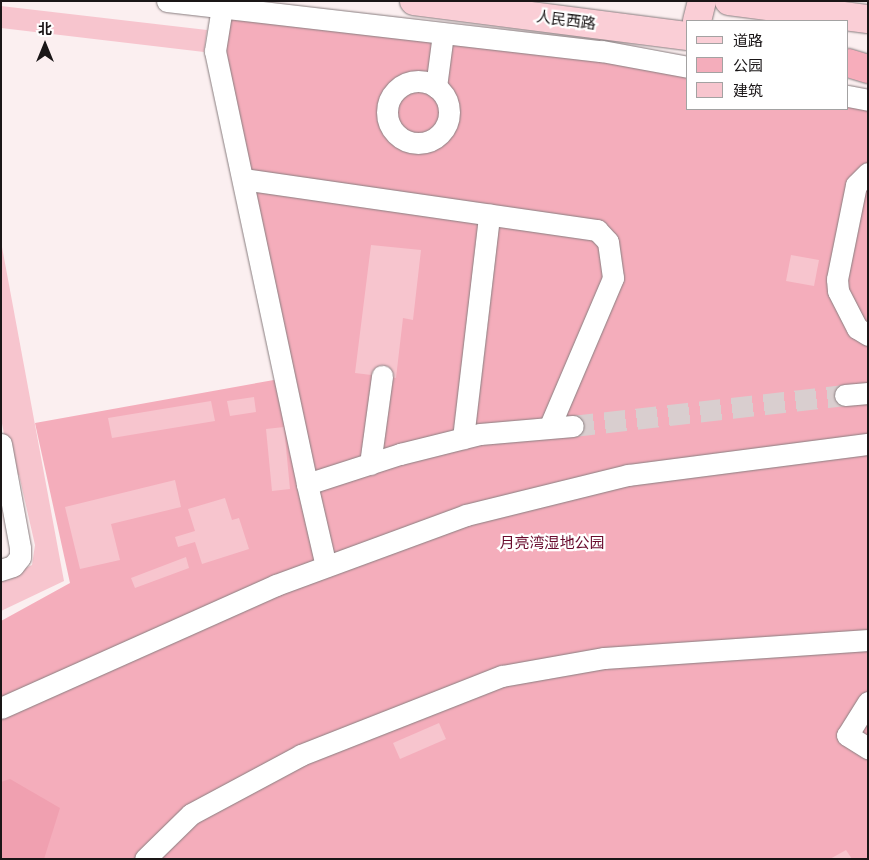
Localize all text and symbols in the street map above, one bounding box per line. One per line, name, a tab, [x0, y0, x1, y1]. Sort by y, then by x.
street label: 人民西路	[535, 8, 597, 34]
north arrow	[20, 20, 70, 70]
legend	[686, 20, 849, 110]
text: 北	[38, 21, 52, 38]
text: 道路	[733, 32, 763, 51]
text: 公园	[733, 57, 763, 76]
text: 建筑	[733, 82, 763, 101]
park label: 月亮湾湿地公园	[500, 535, 604, 553]

